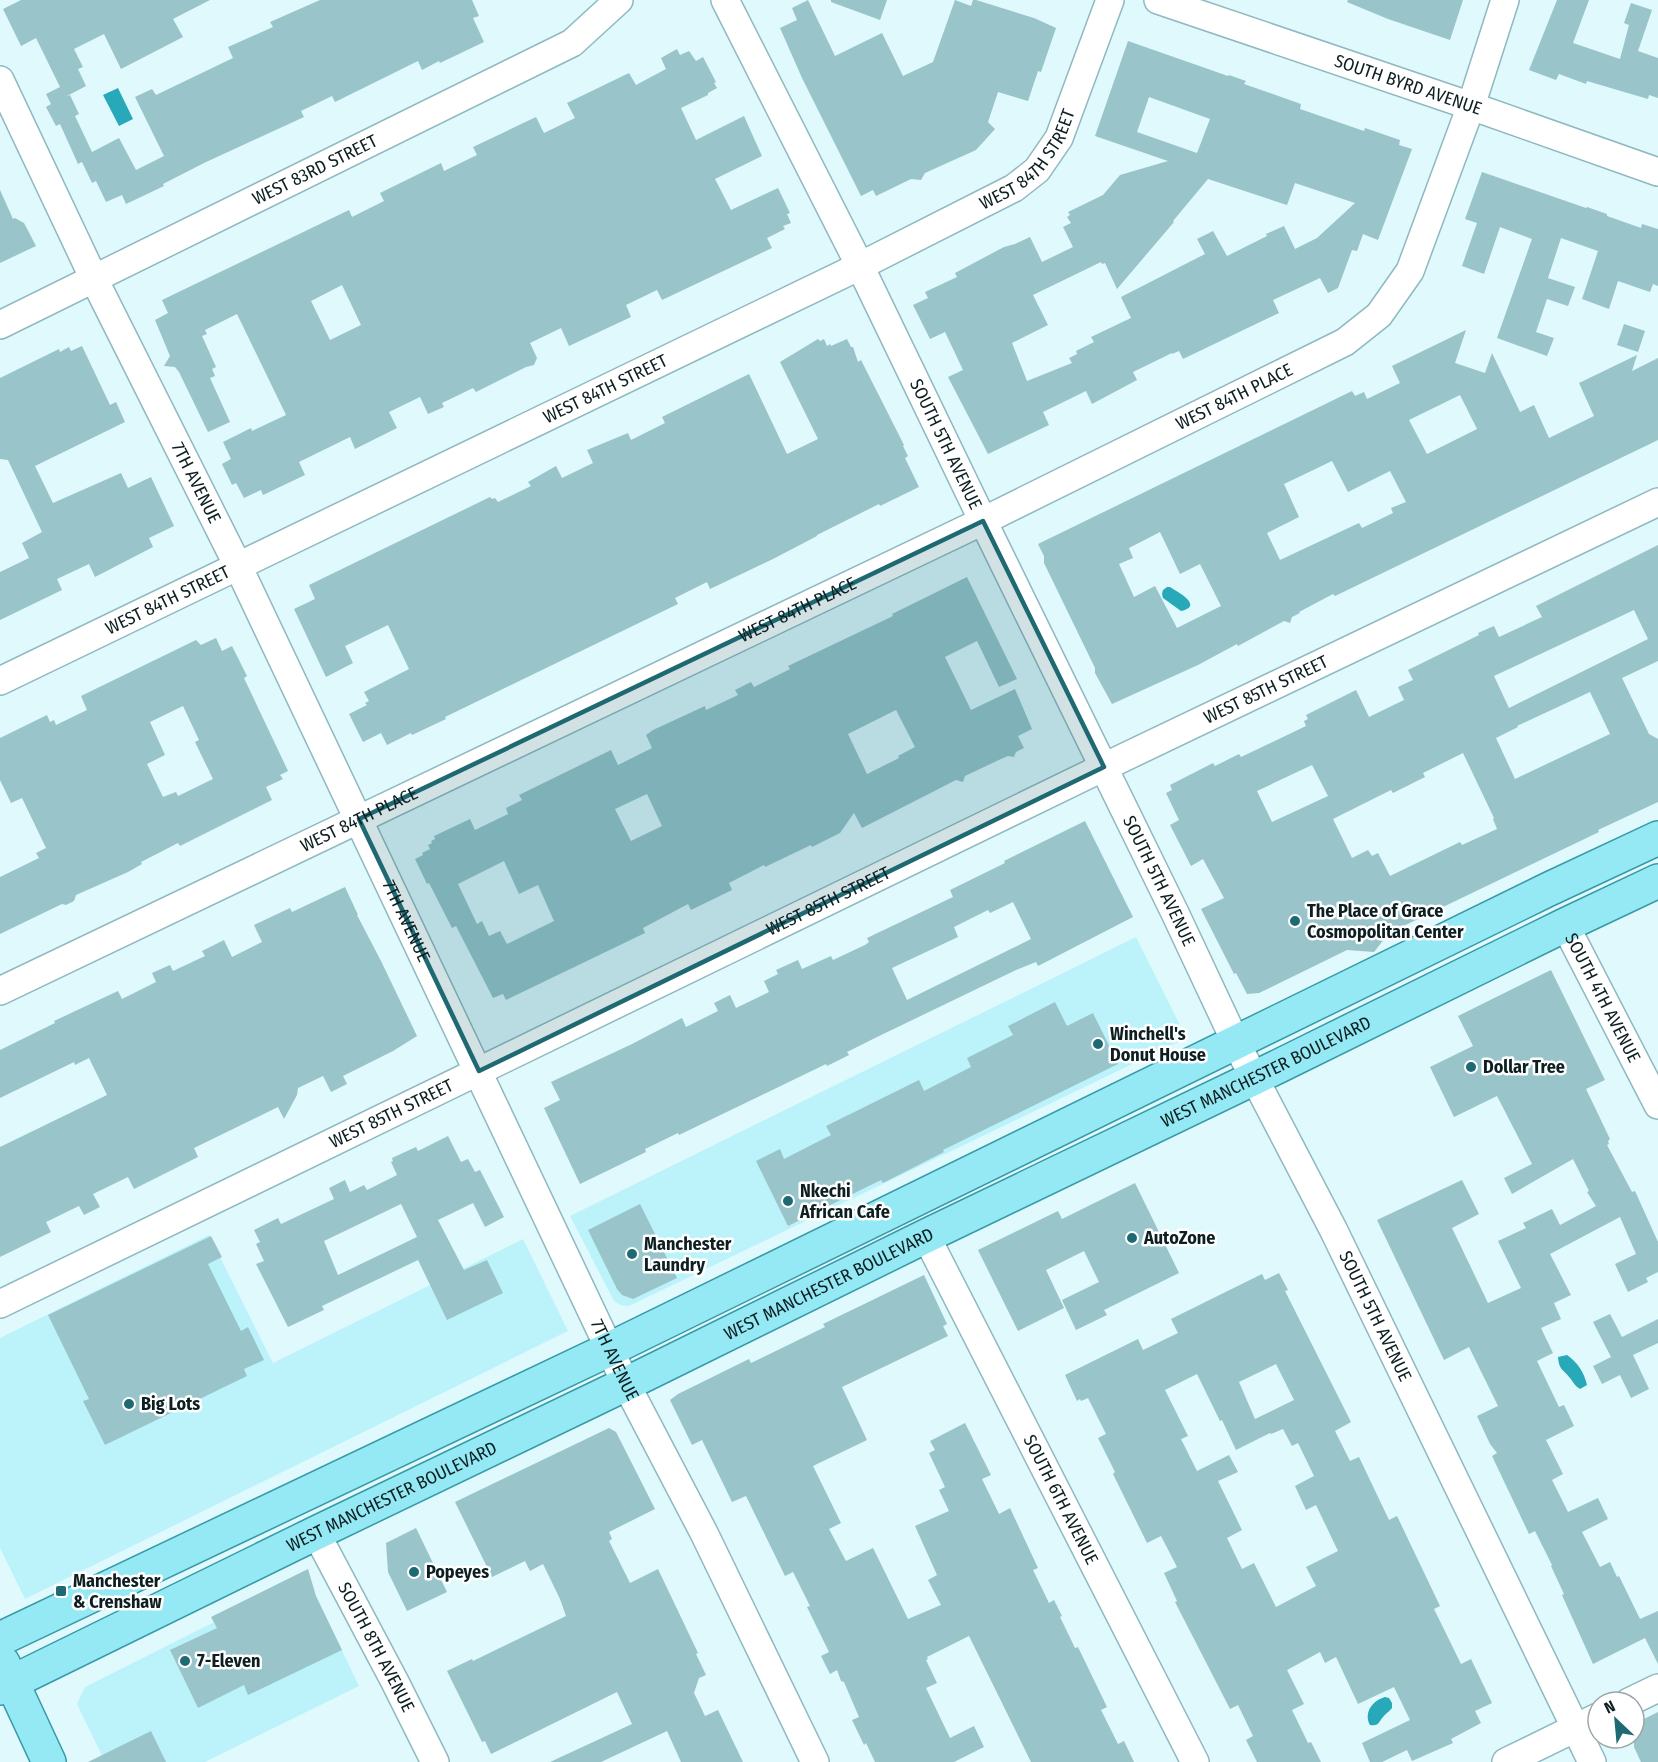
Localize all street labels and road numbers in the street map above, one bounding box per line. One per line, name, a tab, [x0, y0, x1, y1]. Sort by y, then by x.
street label: SOUTH BYRD AVENUE	[1332, 50, 1485, 120]
street label: WEST 84TH STREET	[976, 105, 1080, 215]
street label: WEST 83RD STREET	[249, 129, 381, 210]
street label: WEST 84TH STREET	[540, 349, 671, 428]
street label: WEST 84TH PLACE	[1172, 359, 1296, 435]
street label: SOUTH 5TH AVENUE	[905, 375, 987, 513]
street label: 7TH AVENUE	[167, 439, 226, 527]
street label: WEST 84TH STREET	[102, 561, 234, 639]
street label: WEST 84TH PLACE	[735, 572, 860, 647]
street label: WEST 85TH STREET	[1200, 650, 1332, 729]
street label: WEST 84TH PLACE	[297, 782, 421, 857]
street label: SOUTH 5TH AVENUE	[1118, 812, 1200, 950]
street label: WEST 85TH STREET	[763, 861, 894, 941]
street label: 7TH AVENUE	[378, 877, 435, 965]
street label: SOUTH 4TH AVENUE	[1560, 930, 1645, 1066]
street label: WEST MANCHESTER BOULEVARD	[1157, 1011, 1375, 1132]
street label: WEST 85TH STREET	[326, 1074, 457, 1153]
street label: WEST MANCHESTER BOULEVARD	[720, 1223, 937, 1345]
street label: SOUTH 5TH AVENUE	[1334, 1247, 1416, 1385]
street label: 7TH AVENUE	[586, 1316, 644, 1404]
street label: SOUTH 6TH AVENUE	[1018, 1431, 1103, 1568]
street label: WEST MANCHESTER BOULEVARD	[283, 1437, 500, 1557]
street label: SOUTH 8TH AVENUE	[333, 1579, 419, 1716]

